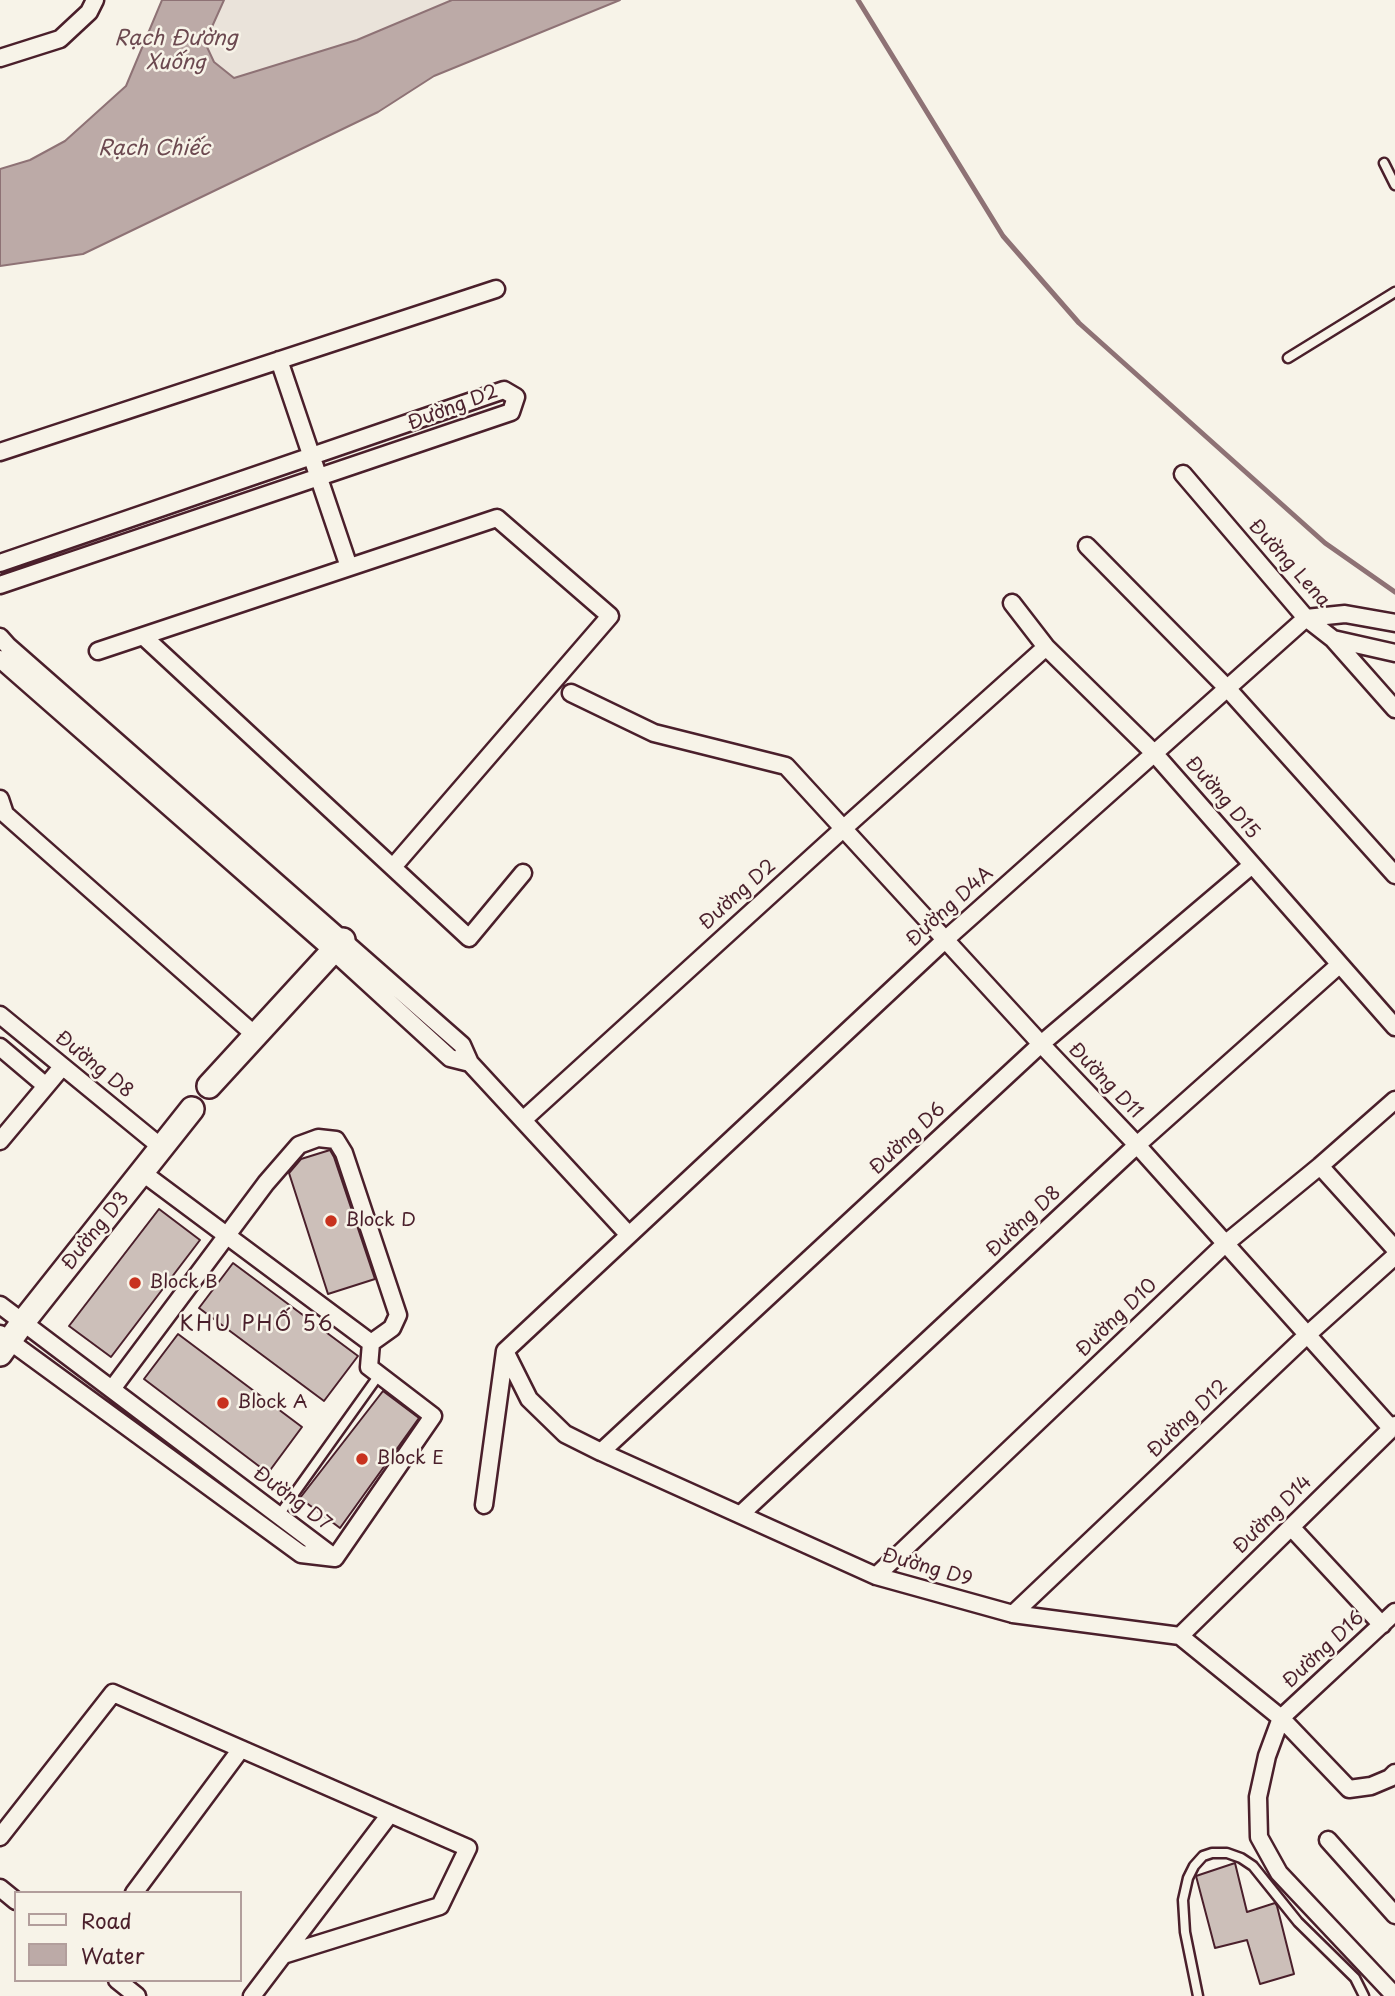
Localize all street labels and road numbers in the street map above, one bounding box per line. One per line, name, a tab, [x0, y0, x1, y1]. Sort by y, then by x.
street label: Đường D2	[405, 380, 501, 436]
street label: Đường Lena	[1244, 515, 1334, 613]
street label: Đường D15	[1180, 752, 1264, 844]
street label: Đường D2	[695, 855, 781, 935]
street label: Đường D4A	[902, 862, 998, 952]
street label: Đường D8	[50, 1027, 138, 1103]
street label: Đường D11	[1063, 1038, 1147, 1124]
street label: Đường D6	[865, 1098, 951, 1180]
street label: Đường D8	[982, 1182, 1066, 1262]
street label: Đường D3	[57, 1187, 135, 1275]
street label: Đường D10	[1072, 1274, 1162, 1362]
street label: Đường D12	[1143, 1375, 1233, 1463]
street label: Đường D7	[248, 1462, 336, 1536]
street label: Đường D14	[1229, 1471, 1317, 1559]
street label: Đường D9	[879, 1544, 975, 1592]
street label: Đường D16	[1279, 1607, 1369, 1693]

